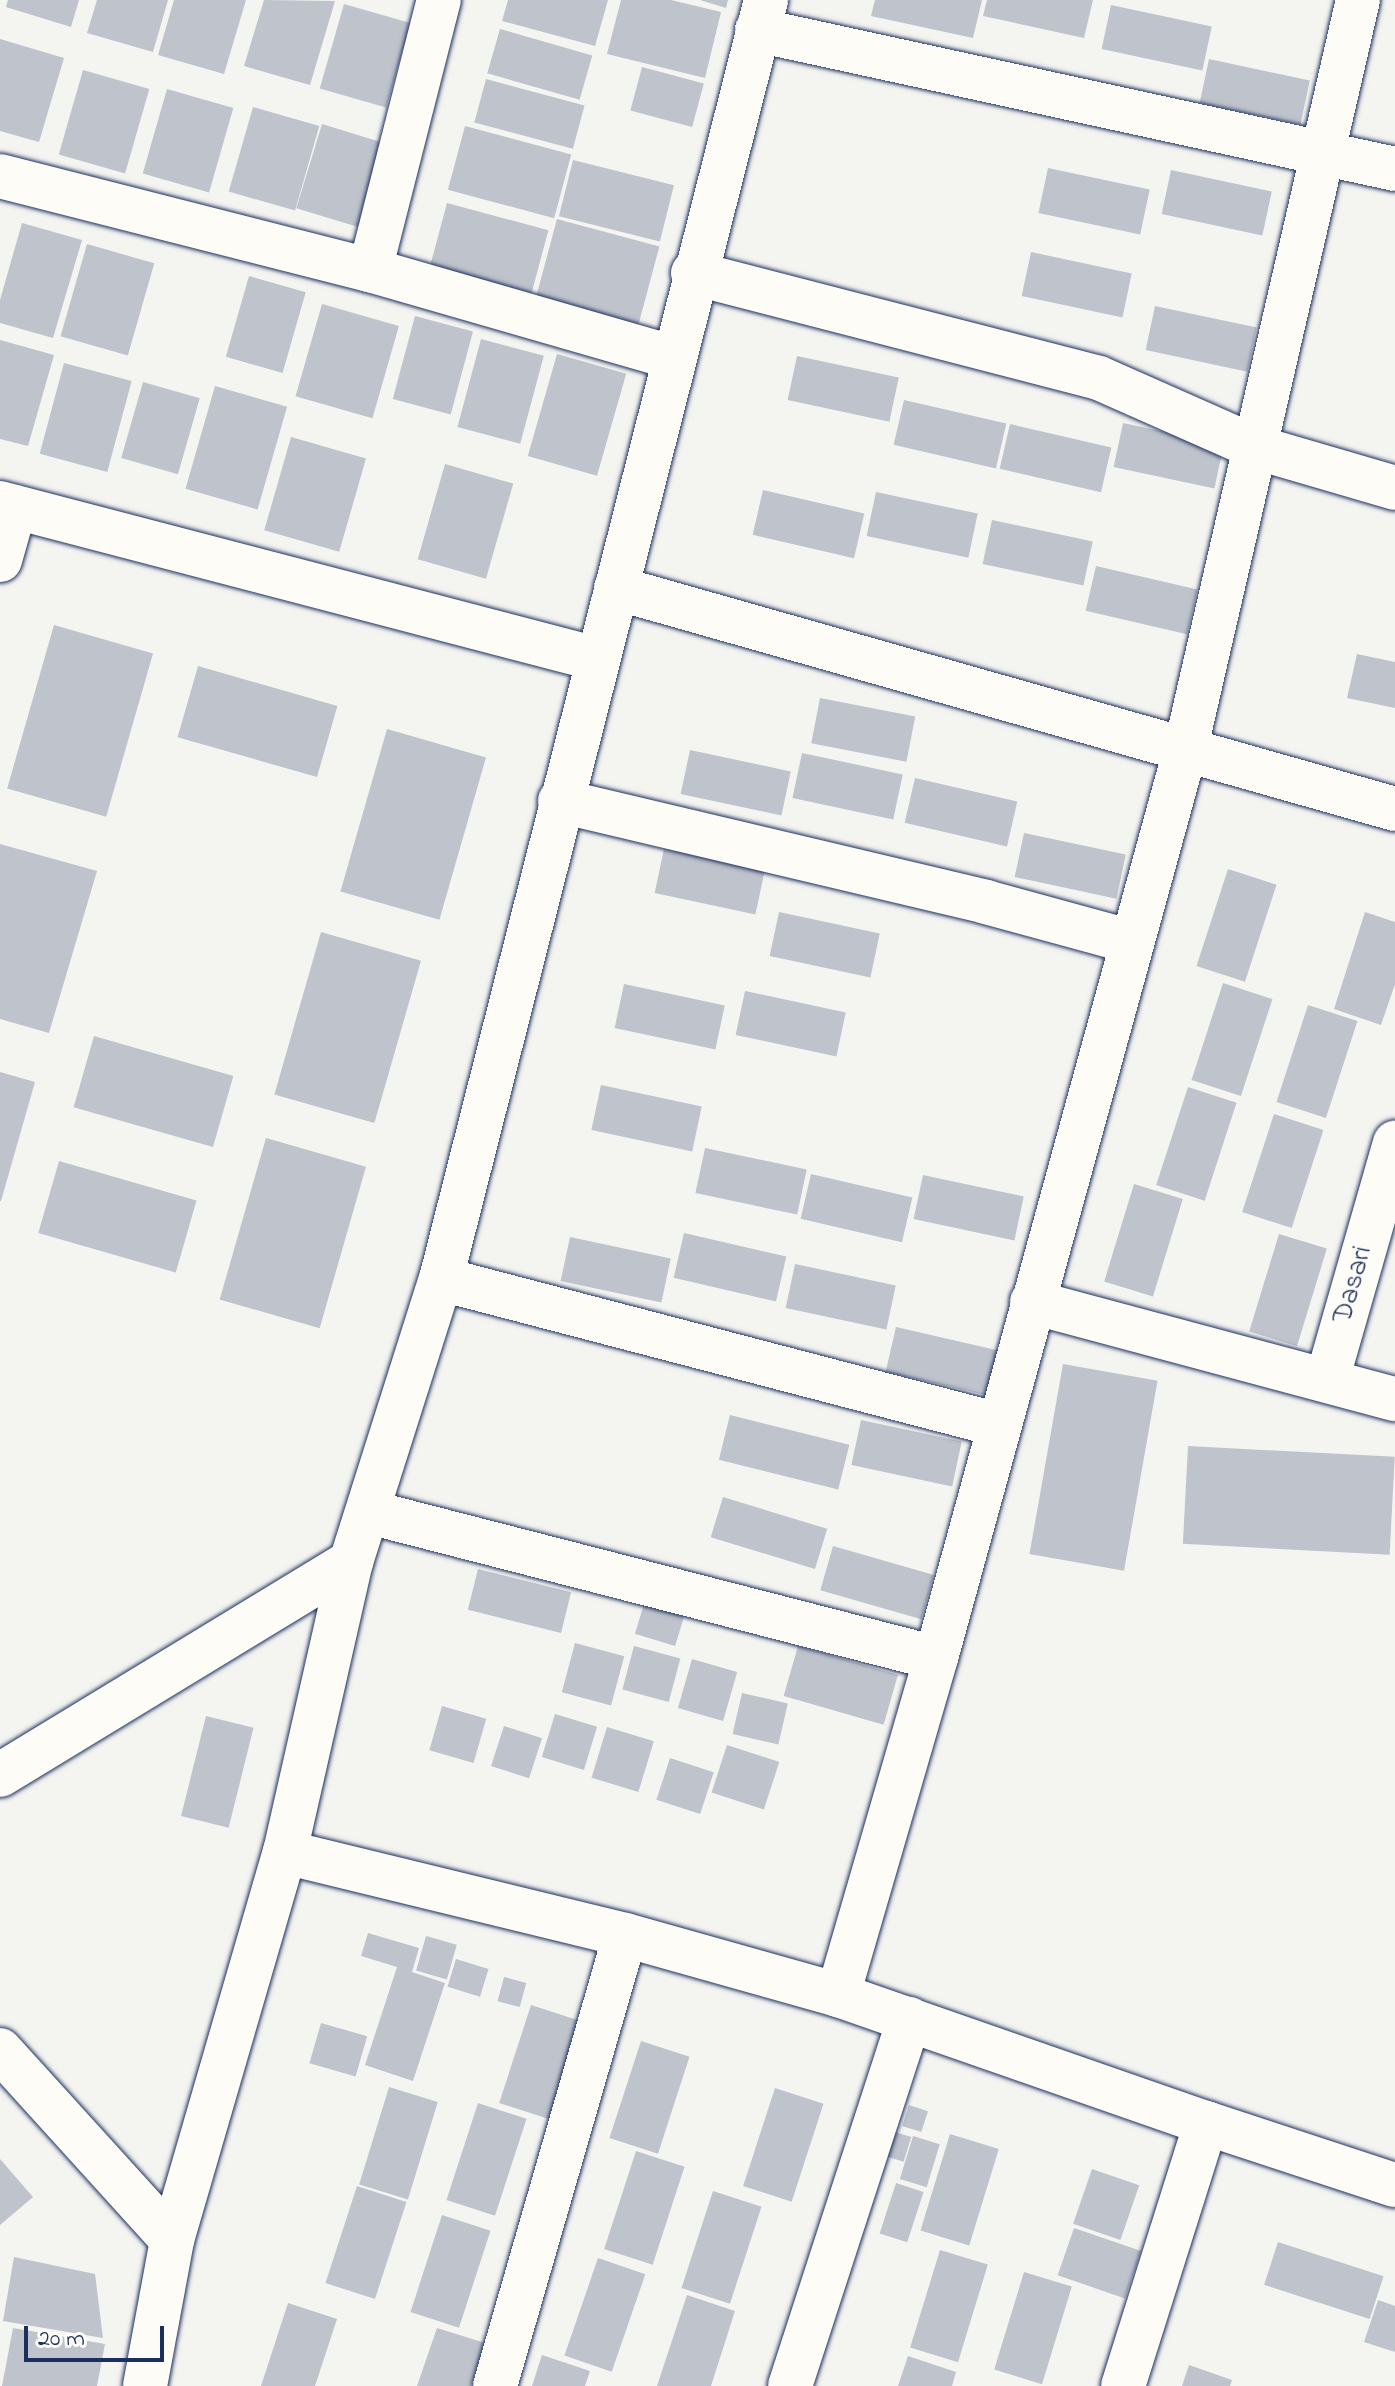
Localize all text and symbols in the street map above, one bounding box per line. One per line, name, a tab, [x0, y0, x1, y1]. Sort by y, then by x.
street label: Dasari	[1327, 1243, 1381, 1327]
scale bar	[28, 2310, 168, 2360]
text: 20 m	[38, 2322, 85, 2357]

